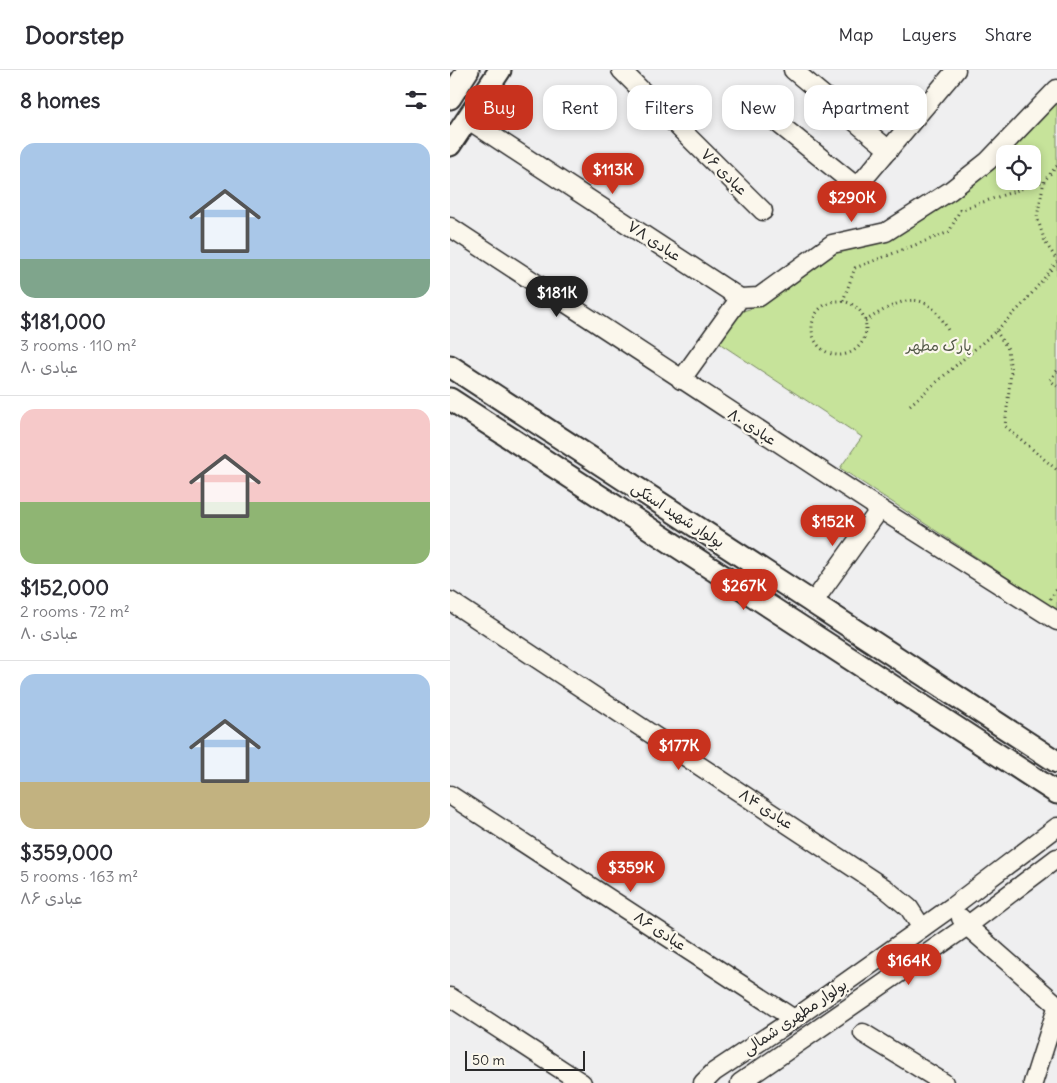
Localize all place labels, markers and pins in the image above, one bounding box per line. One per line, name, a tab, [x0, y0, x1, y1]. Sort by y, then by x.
pin: $113K	[578, 152, 648, 195]
pin: $290K	[817, 180, 887, 223]
pin: $181K	[522, 276, 592, 318]
pin: $152K	[798, 504, 868, 547]
pin: $267K	[709, 568, 779, 611]
pin: $177K	[644, 728, 714, 771]
pin: $359K	[596, 850, 666, 893]
pin: $164K	[874, 944, 944, 986]

